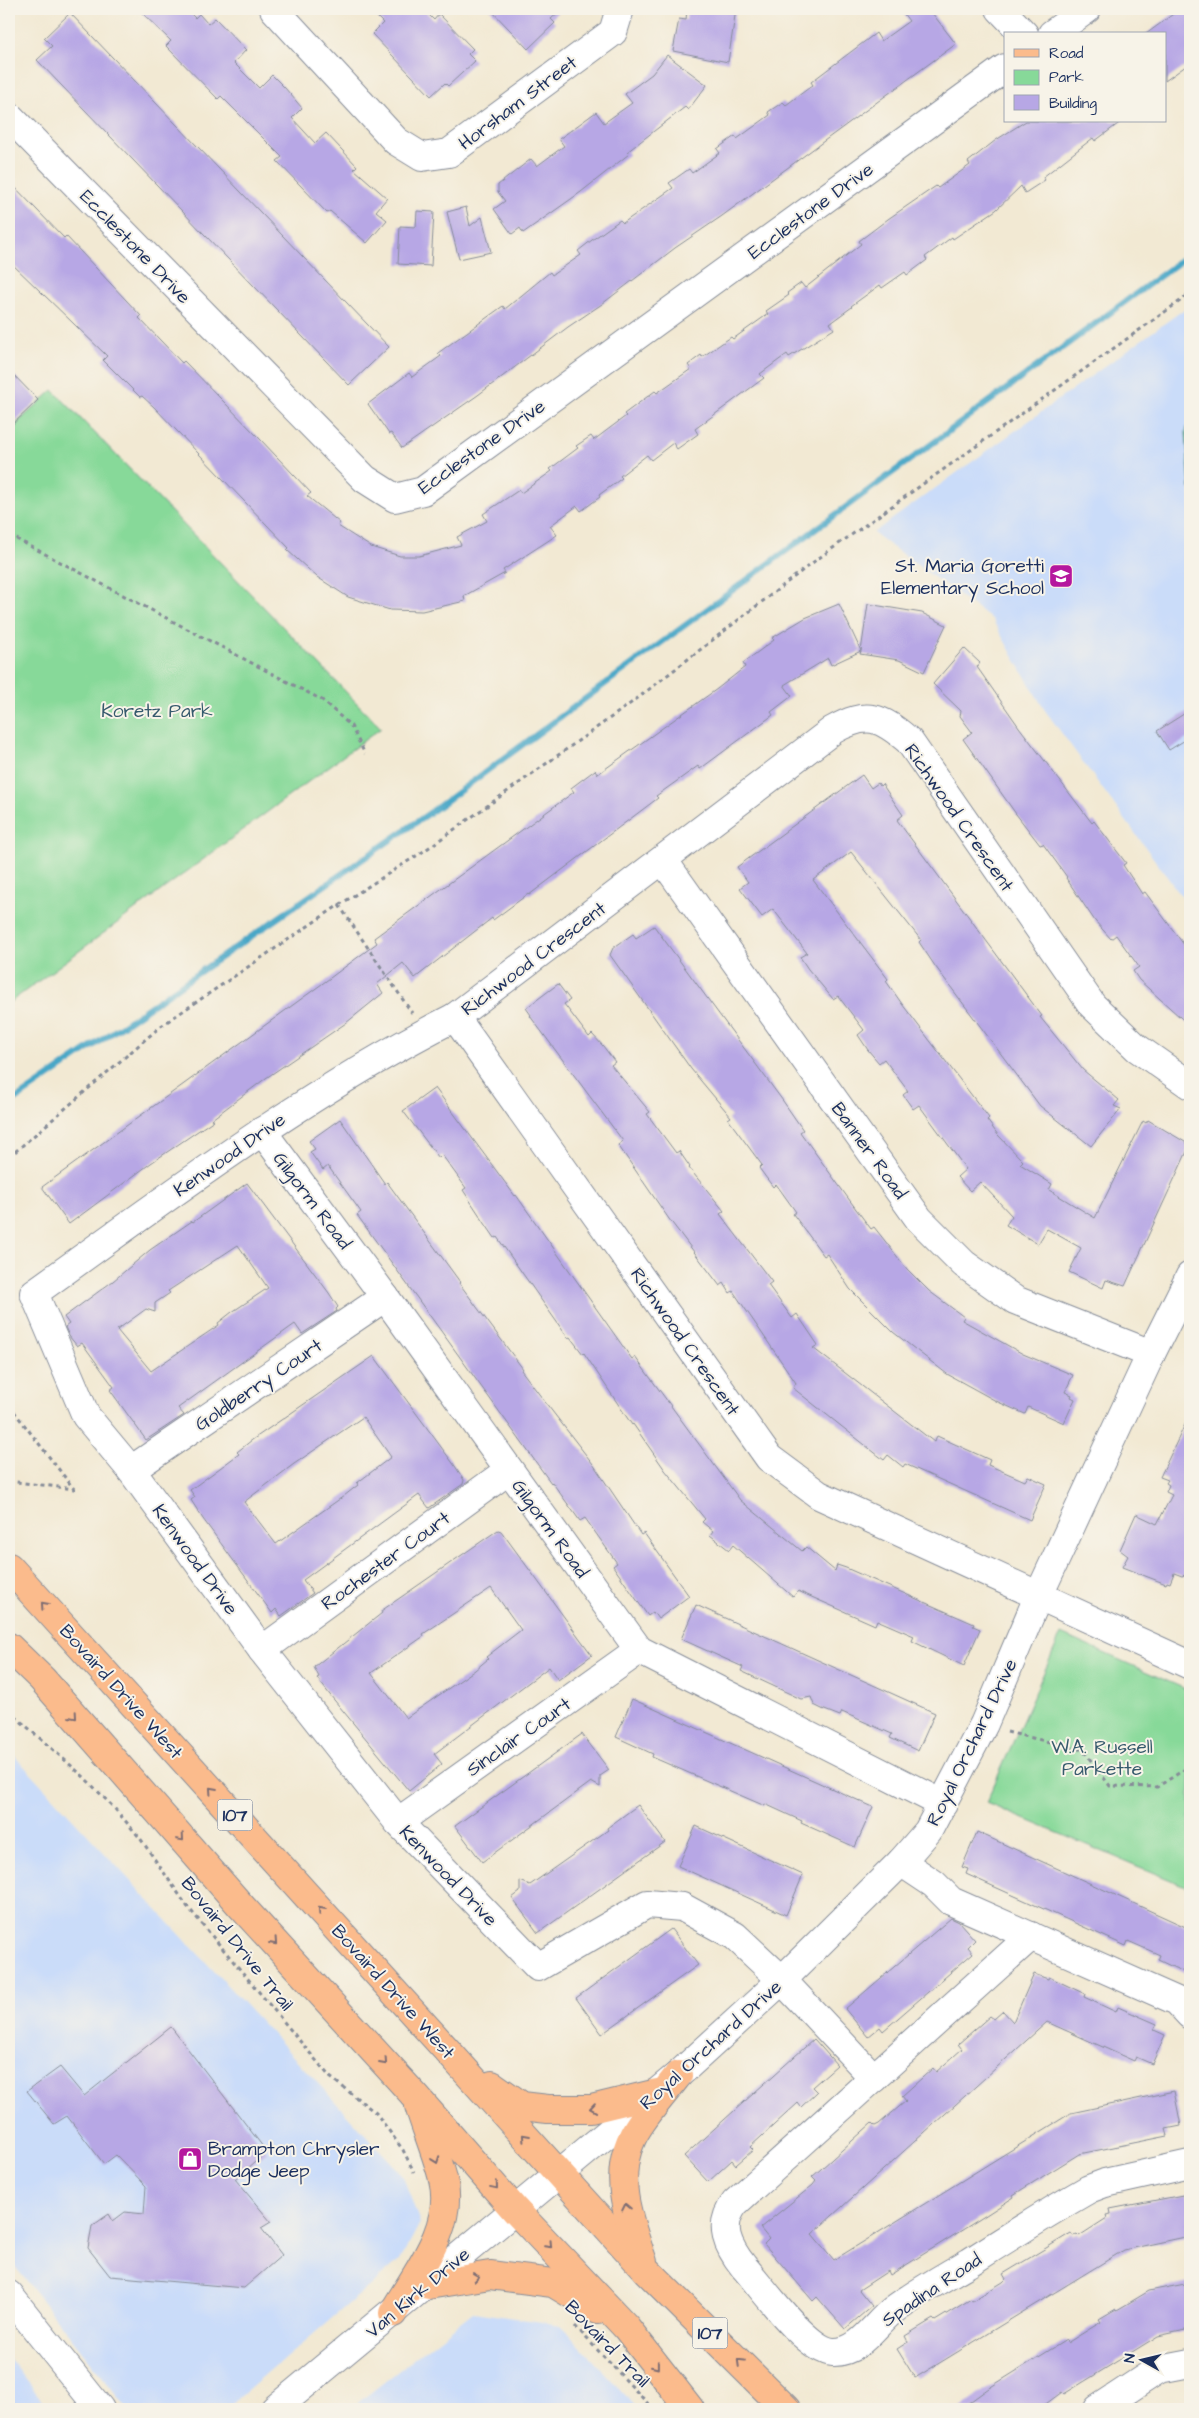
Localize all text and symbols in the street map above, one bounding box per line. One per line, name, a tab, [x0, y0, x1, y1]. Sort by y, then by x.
legend	[1004, 32, 1166, 122]
text: Road	[1049, 43, 1084, 64]
street label: Horsham Street	[453, 49, 583, 157]
text: Park	[1049, 67, 1084, 88]
text: Building	[1049, 93, 1097, 115]
street label: Ecclestone Drive	[742, 156, 879, 266]
street label: Ecclestone Drive	[73, 184, 197, 310]
street label: Ecclestone Drive	[413, 393, 551, 501]
place label: St. Maria Goretti Elementary School	[881, 553, 1044, 603]
school or university icon: St. Maria Goretti Elementary School	[1048, 563, 1074, 589]
park label: Koretz Park	[101, 698, 213, 725]
street label: Richwood Crescent	[897, 738, 1020, 898]
street label: Richwood Crescent	[456, 896, 612, 1023]
street label: Banner Road	[824, 1097, 913, 1205]
street label: Kenwood Drive	[168, 1107, 291, 1204]
street label: Gilgorm Road	[265, 1146, 358, 1256]
street label: Richwood Crescent	[623, 1262, 746, 1422]
street label: Goldberry Court	[190, 1332, 329, 1439]
street label: Gilgorm Road	[504, 1474, 595, 1585]
street label: Kenwood Drive	[145, 1499, 244, 1621]
street label: Rochester Court	[316, 1505, 456, 1617]
one-way arrow	[41, 1602, 50, 1611]
street label: Bovaird Drive West	[53, 1619, 189, 1766]
street label: Royal Orchard Drive	[920, 1655, 1025, 1831]
street label: Sinclair Court	[461, 1691, 577, 1783]
one-way arrow	[68, 1710, 77, 1719]
park label: W.A. Russell Parkette	[1051, 1734, 1153, 1783]
one-way arrow	[209, 1786, 218, 1795]
road number: 107	[218, 1800, 252, 1830]
street label: Kenwood Drive	[393, 1819, 503, 1933]
one-way arrow	[175, 1832, 184, 1841]
street label: Bovaird Drive Trail	[174, 1871, 299, 2017]
one-way arrow	[318, 1907, 327, 1916]
street label: Bovaird Drive West	[325, 1919, 461, 2066]
one-way arrow	[268, 1937, 277, 1946]
street label: Royal Orchard Drive	[634, 1974, 789, 2117]
one-way arrow	[378, 2056, 387, 2065]
one-way arrow	[588, 2102, 596, 2113]
one-way arrow	[522, 2134, 531, 2143]
place label: Brampton Chrysler Dodge Jeep	[208, 2136, 380, 2186]
shop icon: Brampton Chrysler Dodge Jeep	[177, 2146, 203, 2172]
one-way arrow	[430, 2155, 440, 2164]
one-way arrow	[489, 2180, 498, 2189]
one-way arrow	[621, 2203, 632, 2211]
one-way arrow	[543, 2239, 552, 2248]
street label: Van Kirk Drive	[360, 2241, 476, 2345]
street label: Spadina Road	[876, 2247, 987, 2334]
one-way arrow	[472, 2273, 480, 2283]
street label: Bovaird Trail	[558, 2294, 656, 2394]
road number: 107	[692, 2318, 728, 2348]
north arrow	[1116, 2336, 1166, 2386]
text: N	[1120, 2352, 1141, 2364]
one-way arrow	[736, 2359, 745, 2368]
one-way arrow	[650, 2360, 659, 2370]

